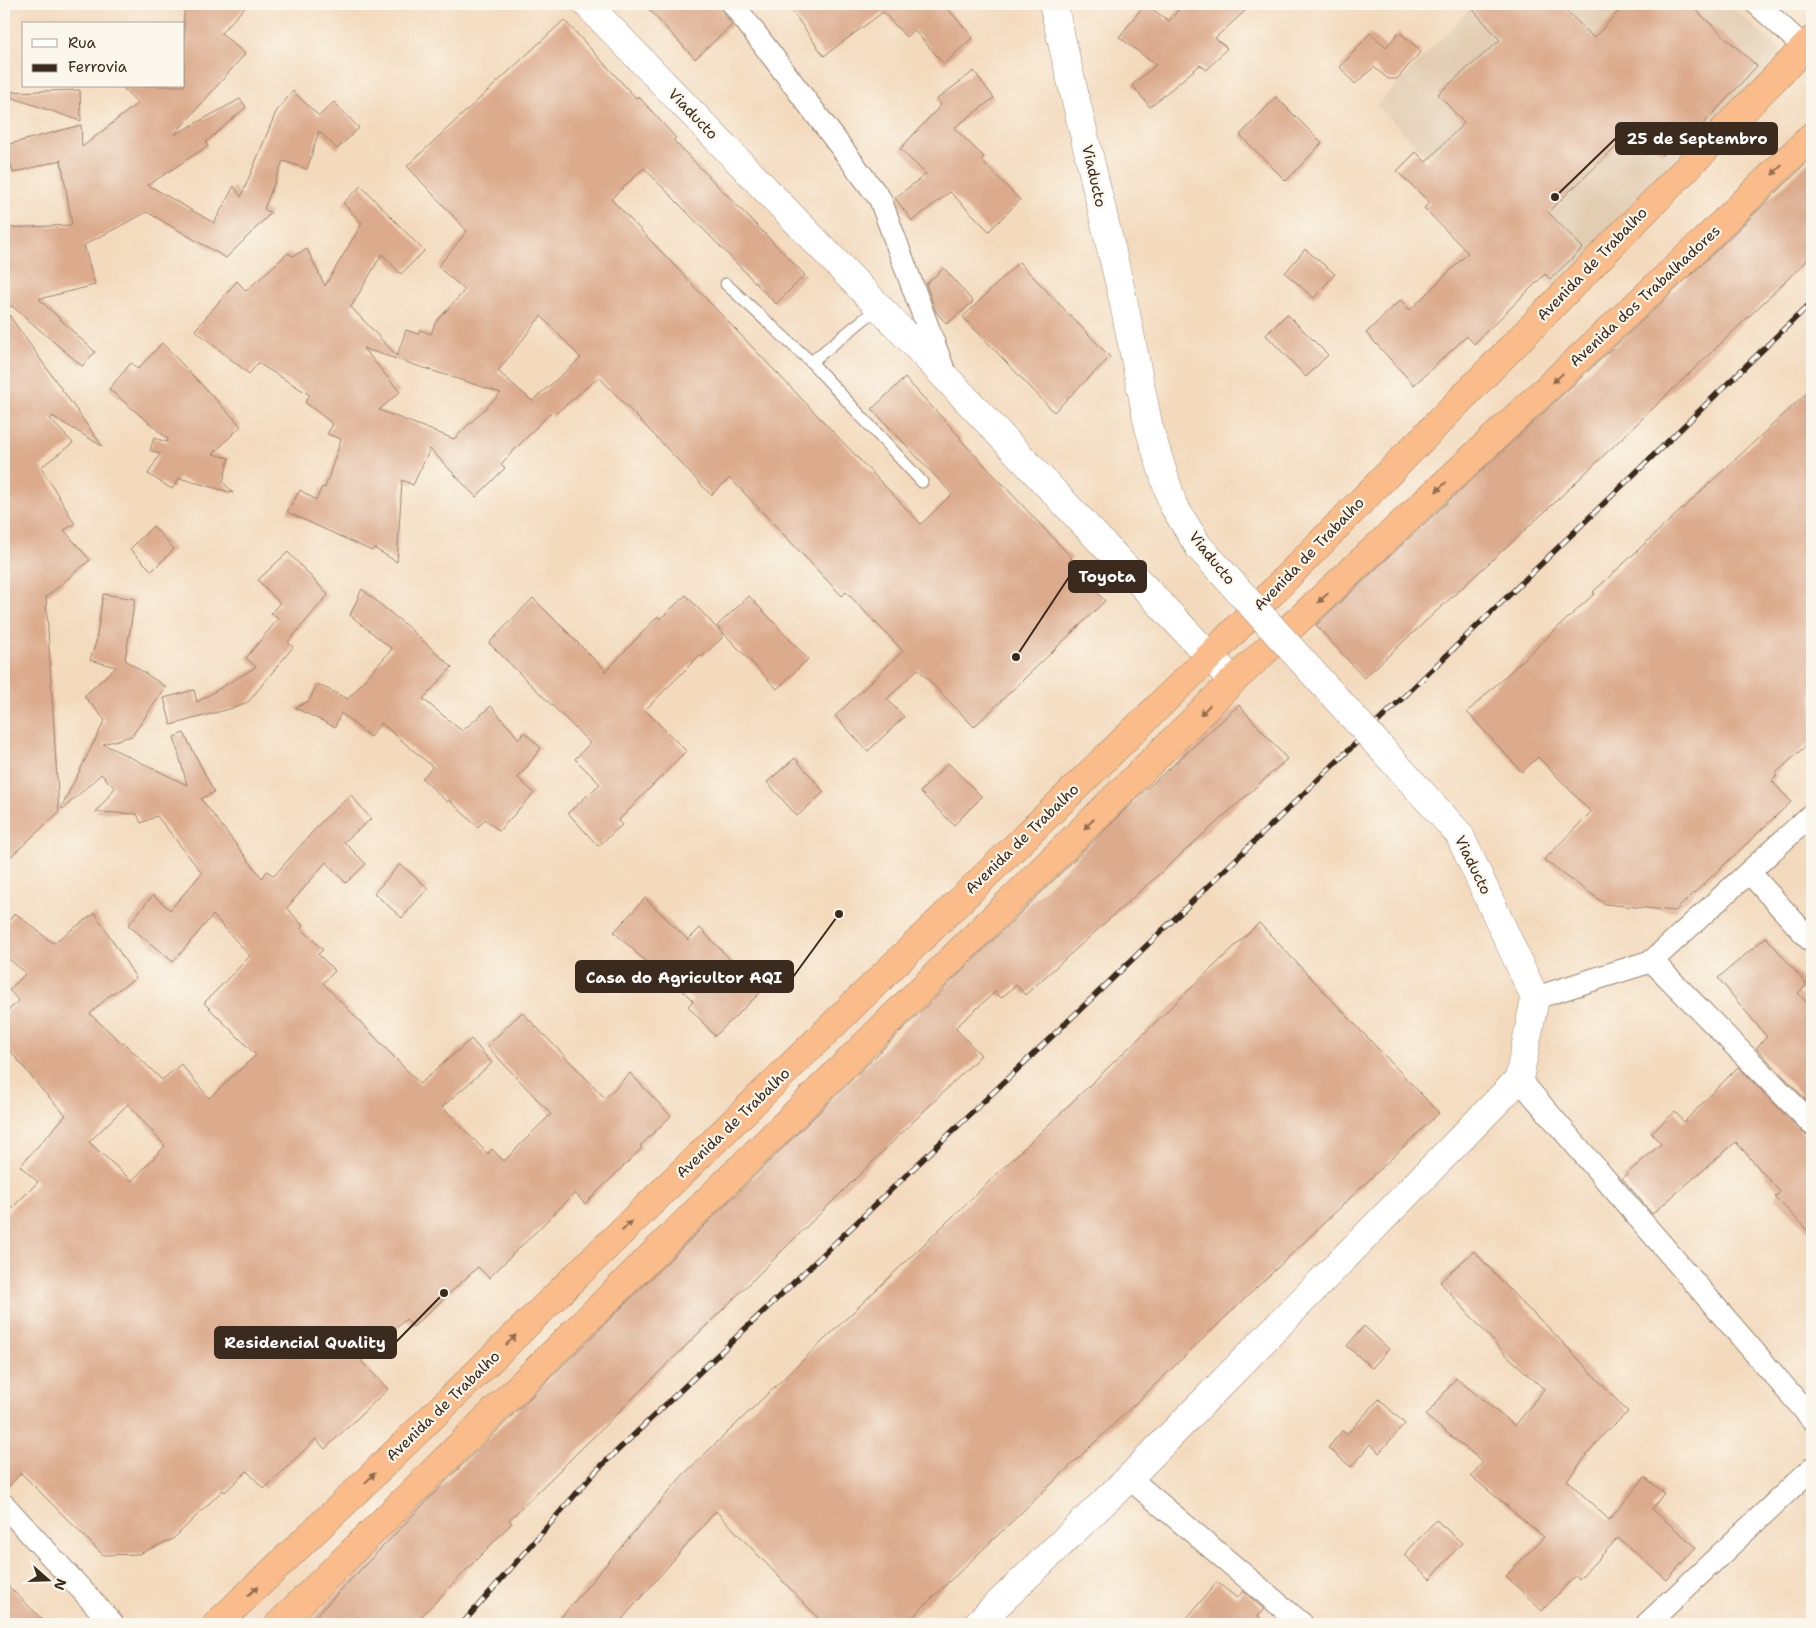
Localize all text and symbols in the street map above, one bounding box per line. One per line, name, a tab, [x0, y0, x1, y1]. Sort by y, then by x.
legend	[22, 22, 185, 88]
text: Rua	[68, 33, 97, 53]
text: Ferrovia	[68, 57, 128, 77]
street label: Viaducto	[664, 84, 722, 144]
callout: 25 de Septembro	[1616, 123, 1777, 154]
text: 25 de Septembro	[1626, 128, 1768, 149]
street label: Viaducto	[1077, 143, 1111, 209]
one-way arrow	[1771, 164, 1783, 176]
street label: Avenida de Trabalho	[1532, 203, 1652, 325]
street label: Avenida dos Trabalhadores	[1565, 221, 1725, 371]
one-way arrow	[1552, 372, 1564, 384]
one-way arrow	[1436, 481, 1448, 493]
street label: Avenida de Trabalho	[1249, 493, 1369, 615]
street label: Viaducto	[1184, 527, 1240, 589]
callout: Toyota	[1069, 561, 1146, 592]
text: Toyota	[1078, 566, 1136, 587]
one-way arrow	[1317, 592, 1329, 604]
one-way arrow	[1199, 703, 1211, 715]
street label: Avenida de Trabalho	[961, 779, 1083, 899]
one-way arrow	[1083, 818, 1095, 830]
street label: Viaducto	[1450, 832, 1496, 898]
callout: Casa do Agricultor AQI	[576, 961, 793, 992]
text: Casa do Agricultor AQI	[586, 967, 782, 988]
street label: Avenida de Trabalho	[672, 1063, 794, 1183]
one-way arrow	[621, 1220, 633, 1232]
callout: Residencial Quality	[215, 1327, 396, 1358]
text: Residencial Quality	[224, 1332, 386, 1353]
one-way arrow	[505, 1334, 517, 1346]
street label: Avenida de Trabalho	[382, 1346, 504, 1466]
one-way arrow	[363, 1472, 375, 1484]
north arrow	[22, 1556, 72, 1606]
text: N	[50, 1576, 71, 1593]
one-way arrow	[246, 1585, 258, 1597]

